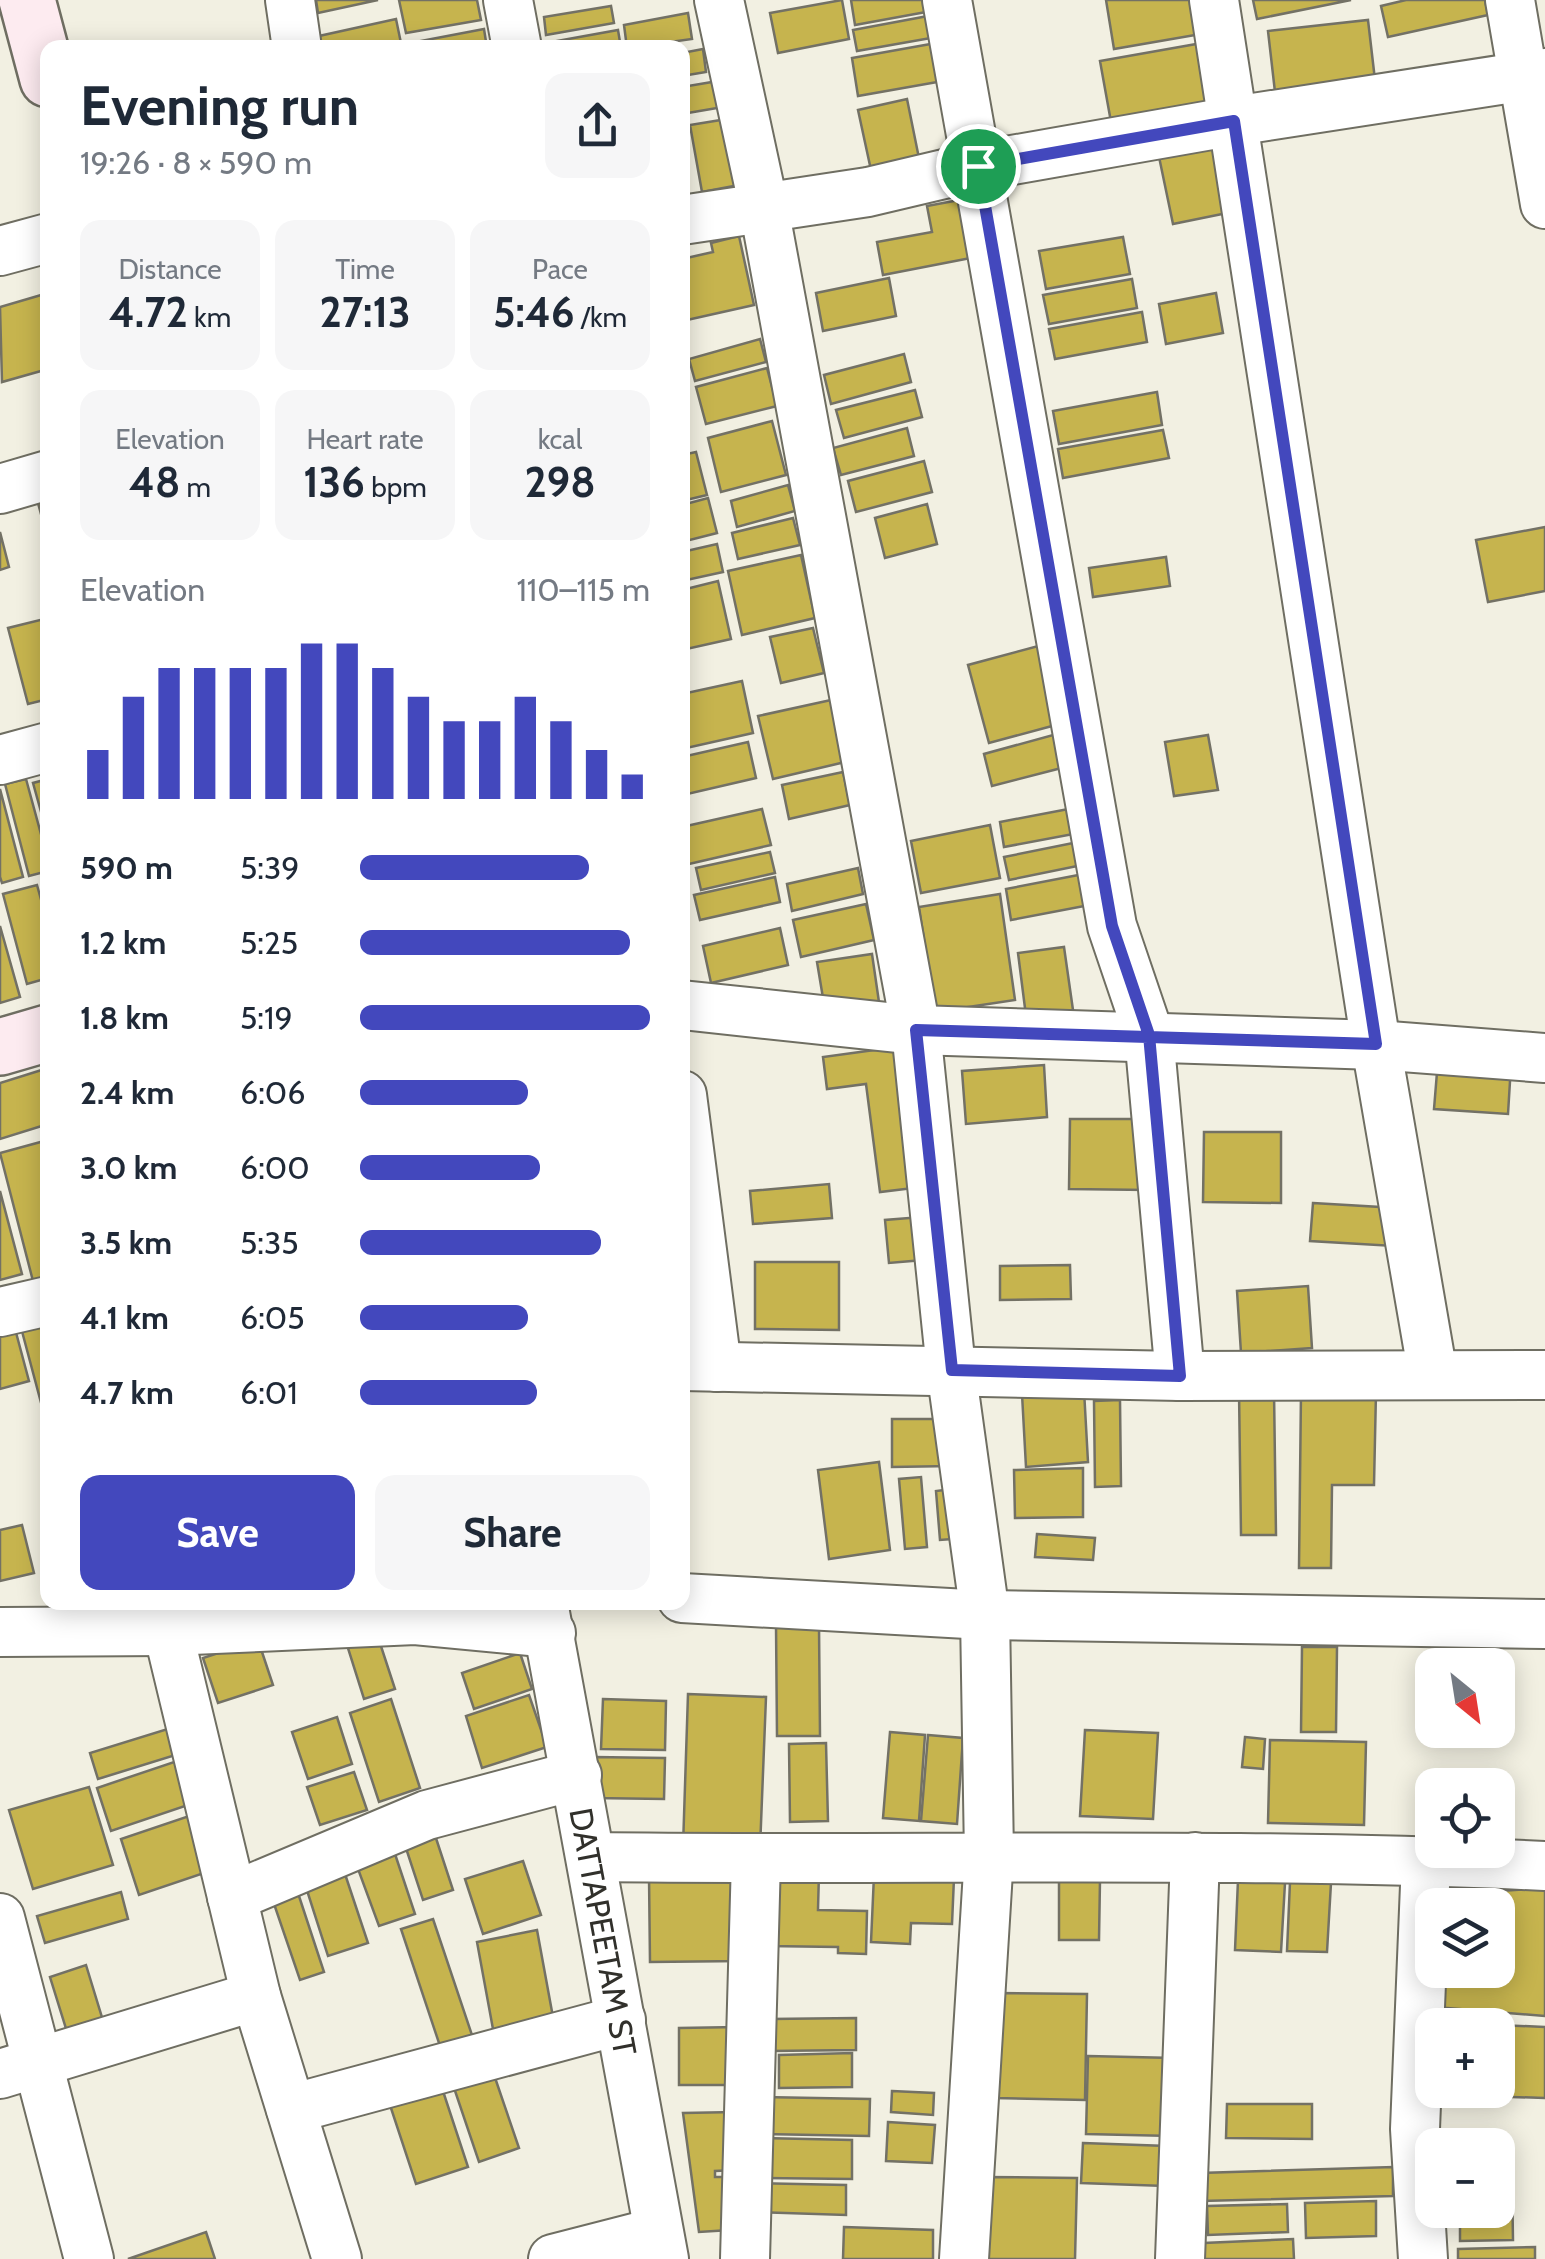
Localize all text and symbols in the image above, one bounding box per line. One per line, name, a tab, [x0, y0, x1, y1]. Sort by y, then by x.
text: Evening run	[80, 72, 359, 139]
button: share	[545, 73, 650, 178]
pin	[936, 124, 1021, 209]
icon: arrive	[951, 139, 1006, 194]
text: 19:26 · 8 × 590 m	[80, 143, 312, 182]
text: Distance	[118, 252, 222, 286]
text: Time	[335, 252, 395, 286]
text: Pace	[532, 252, 588, 286]
text: 4.72	[109, 286, 188, 338]
text: 27:13	[319, 286, 411, 338]
text: 5:46	[493, 286, 575, 338]
text: km	[188, 300, 231, 334]
text: /km	[575, 300, 627, 334]
text: Elevation	[115, 422, 225, 456]
text: Heart rate	[306, 422, 424, 456]
text: kcal	[538, 422, 582, 456]
text: 48	[129, 456, 180, 508]
text: 136	[303, 456, 365, 508]
text: 298	[524, 456, 596, 508]
text: m	[180, 470, 211, 504]
text: bpm	[365, 470, 427, 504]
text: Elevation	[80, 570, 205, 609]
text: 110–115 m	[516, 570, 650, 609]
text: 590 m	[80, 848, 173, 887]
text: 5:39	[240, 848, 299, 887]
text: 1.2 km	[80, 923, 166, 962]
text: 5:25	[240, 923, 298, 962]
text: 1.8 km	[80, 998, 169, 1037]
text: 5:19	[240, 998, 293, 1037]
text: 2.4 km	[80, 1073, 174, 1112]
text: 6:06	[240, 1073, 305, 1112]
text: 3.0 km	[80, 1148, 177, 1187]
text: 6:00	[240, 1148, 310, 1187]
text: 3.5 km	[80, 1223, 172, 1262]
text: 5:35	[240, 1223, 299, 1262]
text: 4.1 km	[80, 1298, 169, 1337]
text: 6:05	[240, 1298, 304, 1337]
text: 4.7 km	[80, 1373, 174, 1412]
text: 6:01	[240, 1373, 298, 1412]
button: Save	[80, 1475, 355, 1590]
button: Share	[375, 1475, 650, 1590]
north arrow	[1415, 1648, 1515, 1748]
map controls	[1415, 1648, 1515, 2228]
button: locate	[1415, 1768, 1515, 1868]
street label: DATTAPEETAM ST	[562, 1805, 646, 2058]
button: layers	[1415, 1888, 1515, 1988]
button: +	[1415, 2008, 1515, 2108]
button: −	[1415, 2128, 1515, 2228]

